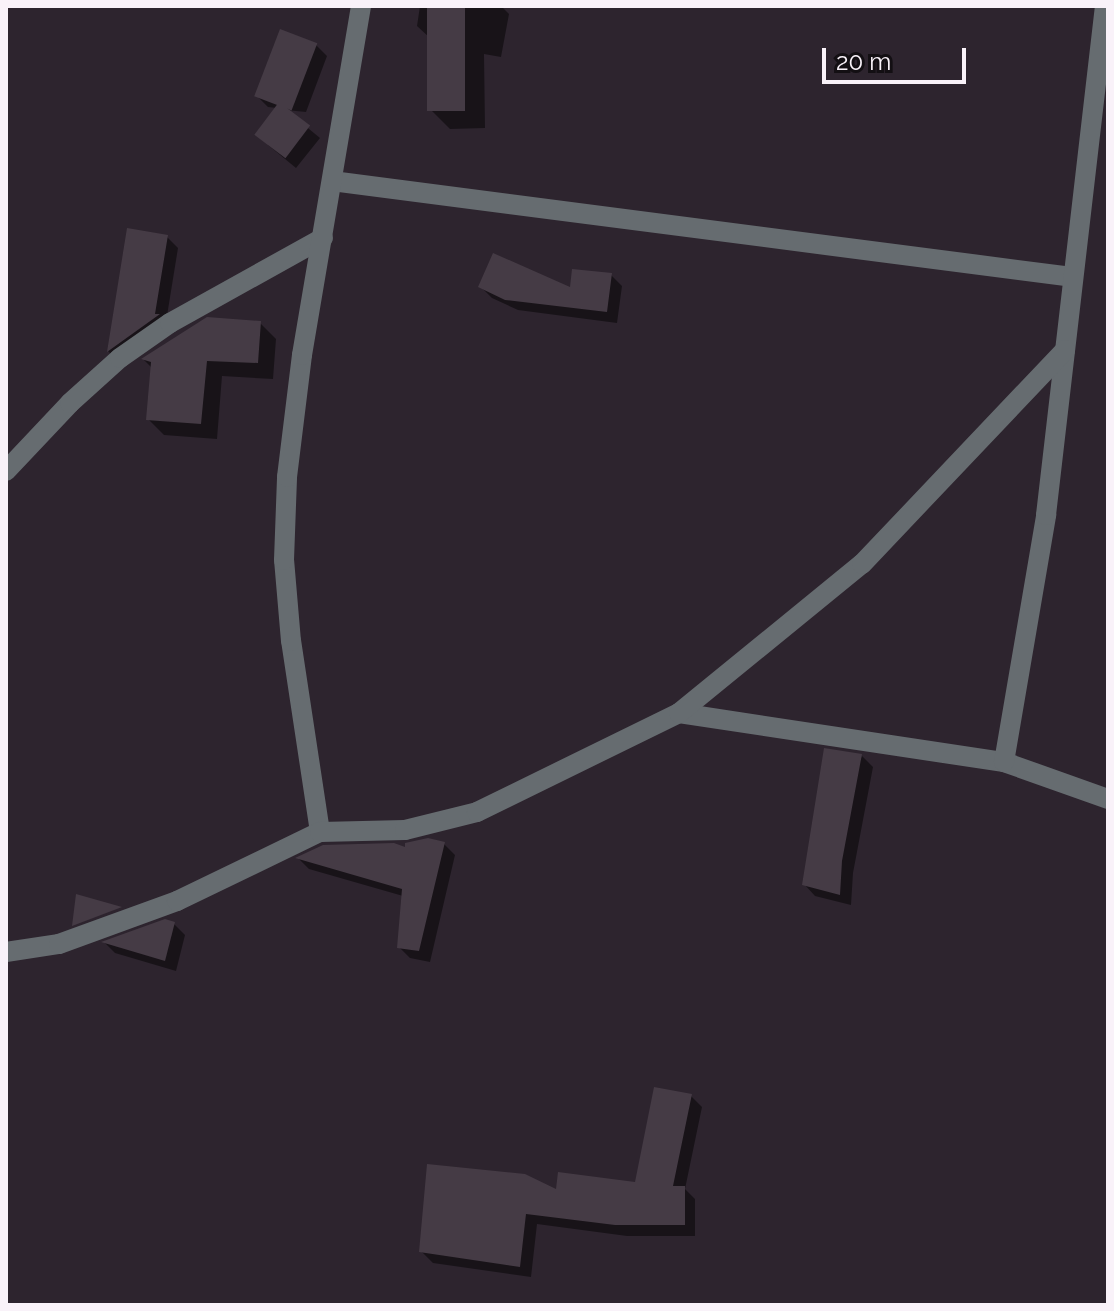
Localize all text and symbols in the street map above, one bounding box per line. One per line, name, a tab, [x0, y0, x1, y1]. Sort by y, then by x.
scale bar	[826, 32, 970, 82]
text: 20 m	[836, 47, 891, 76]

